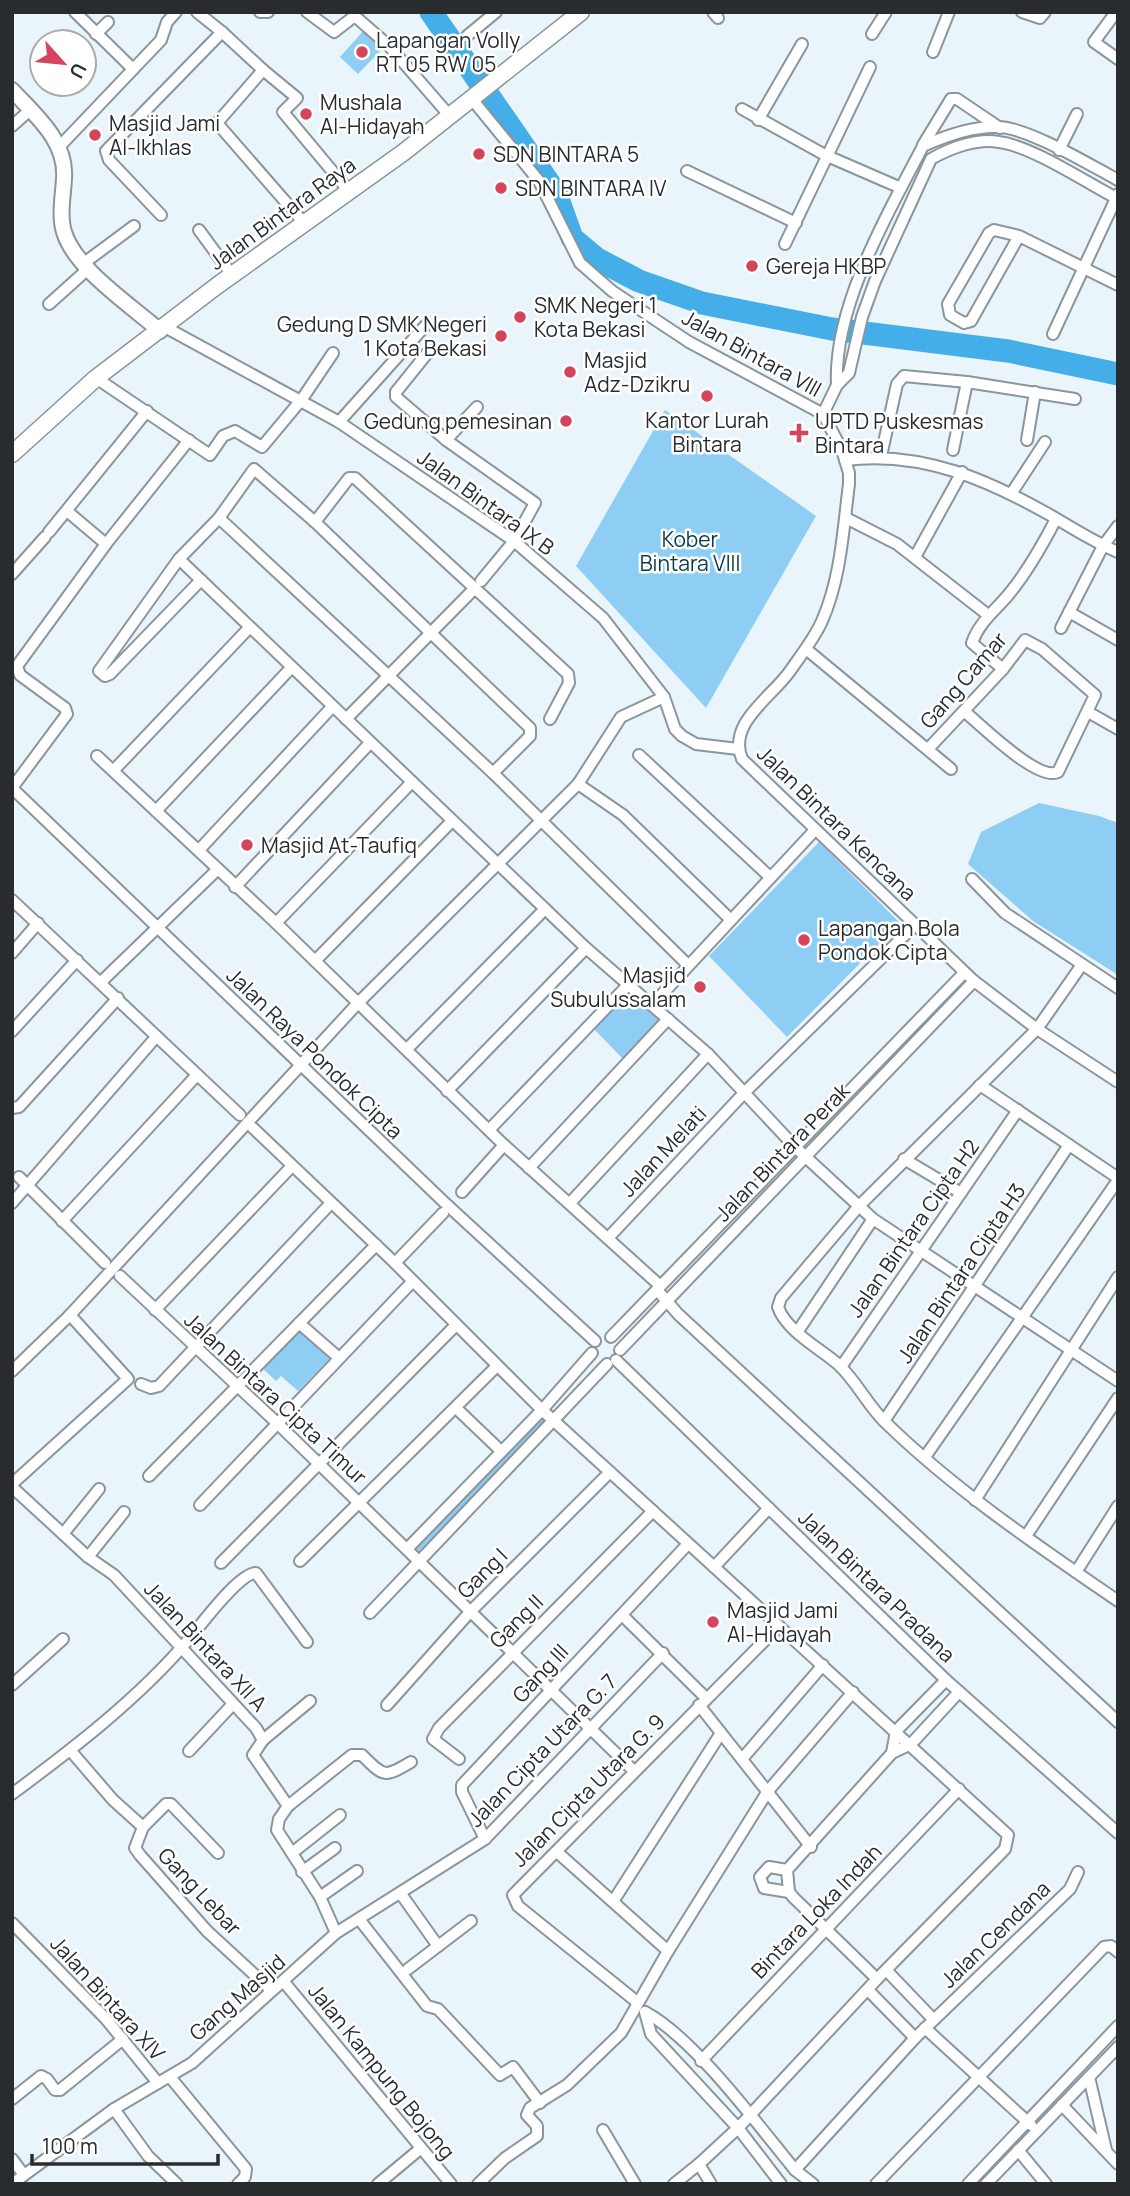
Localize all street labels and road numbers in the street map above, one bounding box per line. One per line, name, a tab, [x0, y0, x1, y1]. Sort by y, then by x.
street label: Jalan Bintara Raya	[203, 150, 361, 276]
street label: Jalan Bintara VIII	[677, 303, 827, 403]
street label: Jalan Bintara IX B	[412, 443, 560, 561]
street label: Gang Camar	[913, 625, 1013, 734]
street label: Jalan Bintara Kencana	[751, 740, 923, 906]
street label: Jalan Raya Pondok Cipta	[221, 961, 409, 1145]
street label: Jalan Bintara Perak	[709, 1076, 856, 1227]
street label: Jalan Melati	[614, 1100, 712, 1202]
street label: Jalan Bintara Cipta H2	[841, 1134, 985, 1322]
street label: Jalan Bintara Cipta H3	[891, 1178, 1031, 1368]
street label: Jalan Bintara Cipta Timur	[179, 1306, 374, 1490]
street label: Jalan Bintara Pradana	[793, 1504, 961, 1668]
street label: Gang I	[451, 1542, 513, 1604]
street label: Jalan Bintara XII A	[138, 1575, 274, 1717]
street label: Gang II	[483, 1588, 549, 1654]
street label: Gang III	[506, 1638, 574, 1708]
street label: Jalan Cipta Utara G. 7	[461, 1667, 623, 1833]
street label: Jalan Cipta Utara G. 9	[505, 1707, 671, 1873]
street label: Bintara Loka Indah	[745, 1838, 887, 1984]
street label: Gang Lebar	[152, 1841, 248, 1941]
street label: Jalan Cendana	[934, 1875, 1056, 1993]
street label: Jalan Bintara XIV	[45, 1930, 172, 2066]
street label: Gang Masjid	[183, 1948, 291, 2046]
street label: Jalan Kampung Bojong	[302, 1977, 462, 2165]

